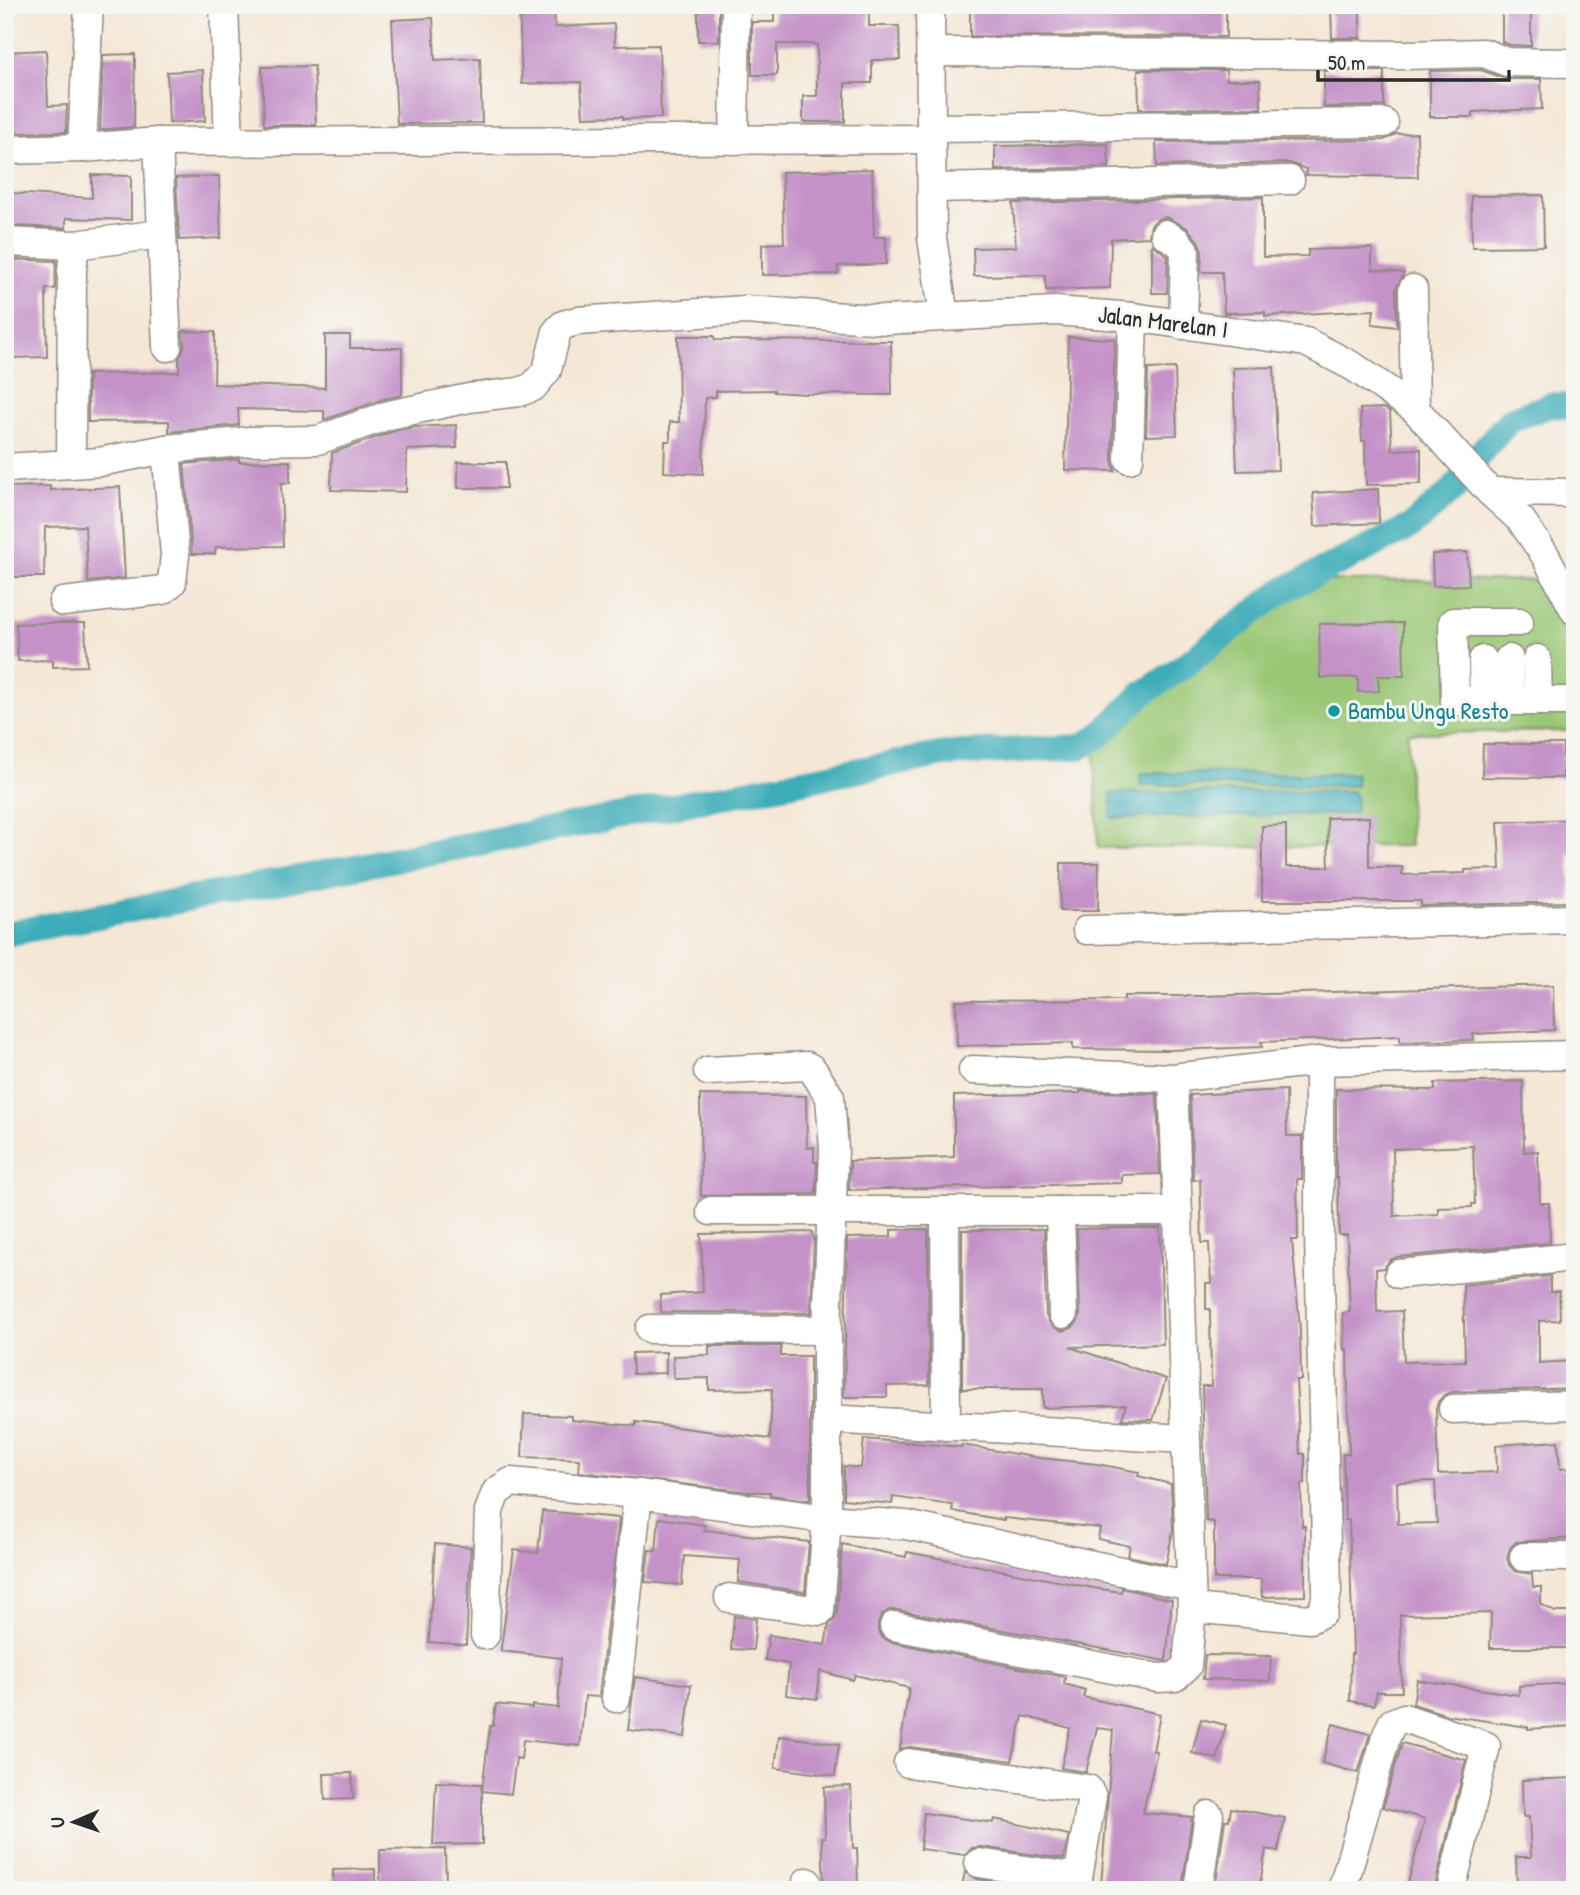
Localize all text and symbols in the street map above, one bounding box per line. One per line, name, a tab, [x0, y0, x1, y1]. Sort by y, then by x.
scale bar	[1318, 38, 1508, 82]
text: 50 m	[1328, 48, 1365, 77]
street label: Jalan Marelan I	[1096, 297, 1230, 345]
place label: Bambu Ungu Resto	[1348, 694, 1509, 726]
marker: Bambu Ungu Resto	[1326, 703, 1342, 719]
north arrow	[38, 1786, 108, 1856]
text: U	[44, 1816, 70, 1828]

